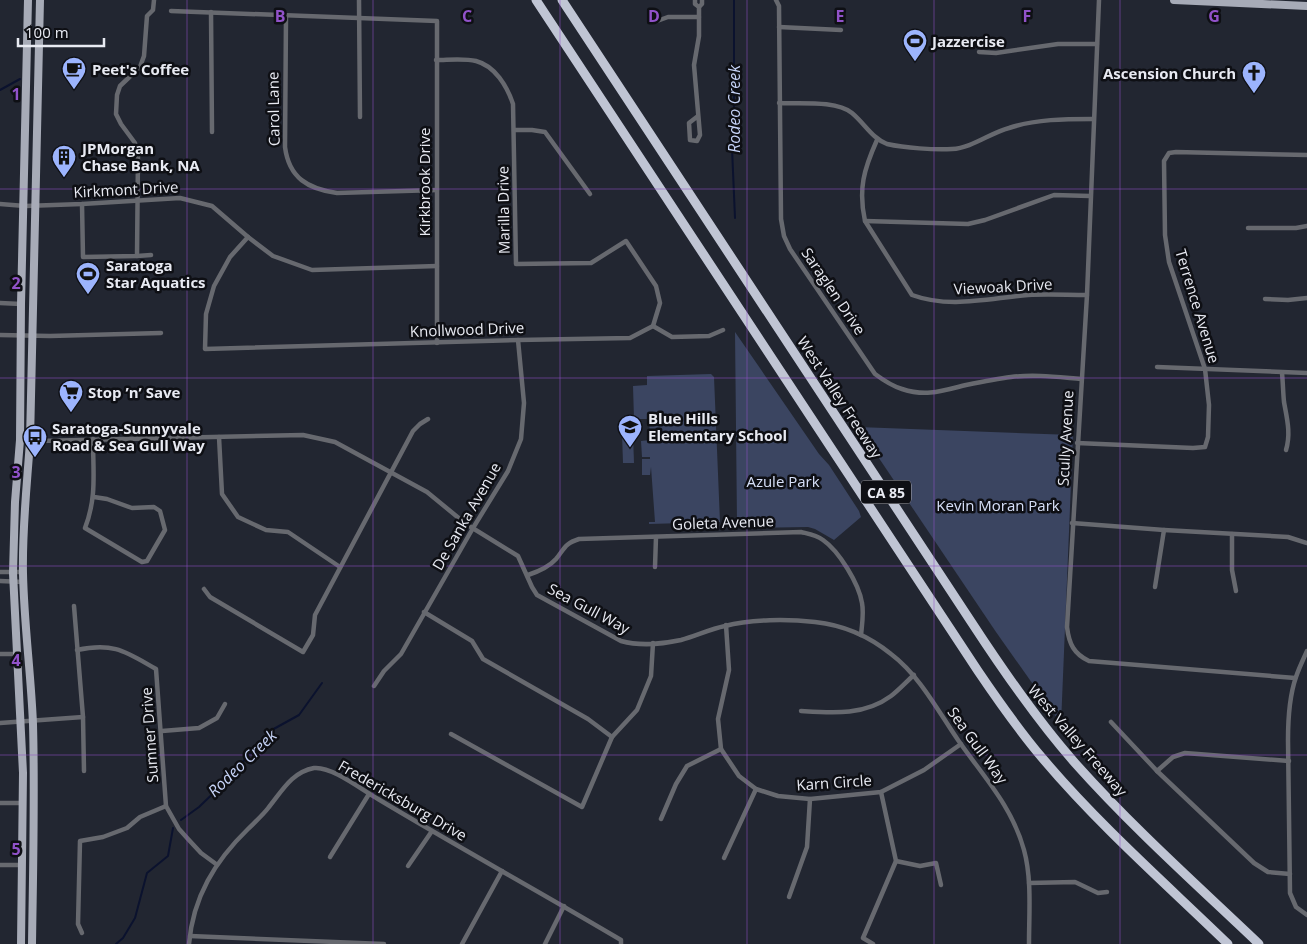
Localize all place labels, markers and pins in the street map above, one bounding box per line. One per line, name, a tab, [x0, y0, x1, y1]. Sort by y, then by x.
sports icon: Jazzercise	[902, 28, 928, 62]
place label: Jazzercise	[930, 31, 1005, 51]
cafe icon: Peet's Coffee	[61, 56, 87, 90]
place label: Peet's Coffee	[92, 59, 189, 79]
church icon: Ascension Church	[1241, 60, 1267, 94]
place label: Ascension Church	[1103, 63, 1236, 83]
place label: JPMorgan Chase Bank, NA	[80, 138, 200, 175]
building icon: JPMorgan Chase Bank, NA	[51, 144, 77, 178]
place label: Saratoga Star Aquatics	[106, 255, 206, 292]
sports icon: Saratoga Star Aquatics	[75, 261, 101, 295]
supermarket icon: Stop ’n’ Save	[58, 379, 84, 413]
place label: Stop ’n’ Save	[88, 382, 181, 402]
place label: Blue Hills Elementary School	[648, 408, 787, 445]
school or university icon: Blue Hills Elementary School	[617, 414, 643, 448]
place label: Saratoga-Sunnyvale Road & Sea Gull Way	[52, 418, 205, 455]
bus stop icon: Saratoga-Sunnyvale Road & Sea Gull Way	[22, 424, 48, 458]

